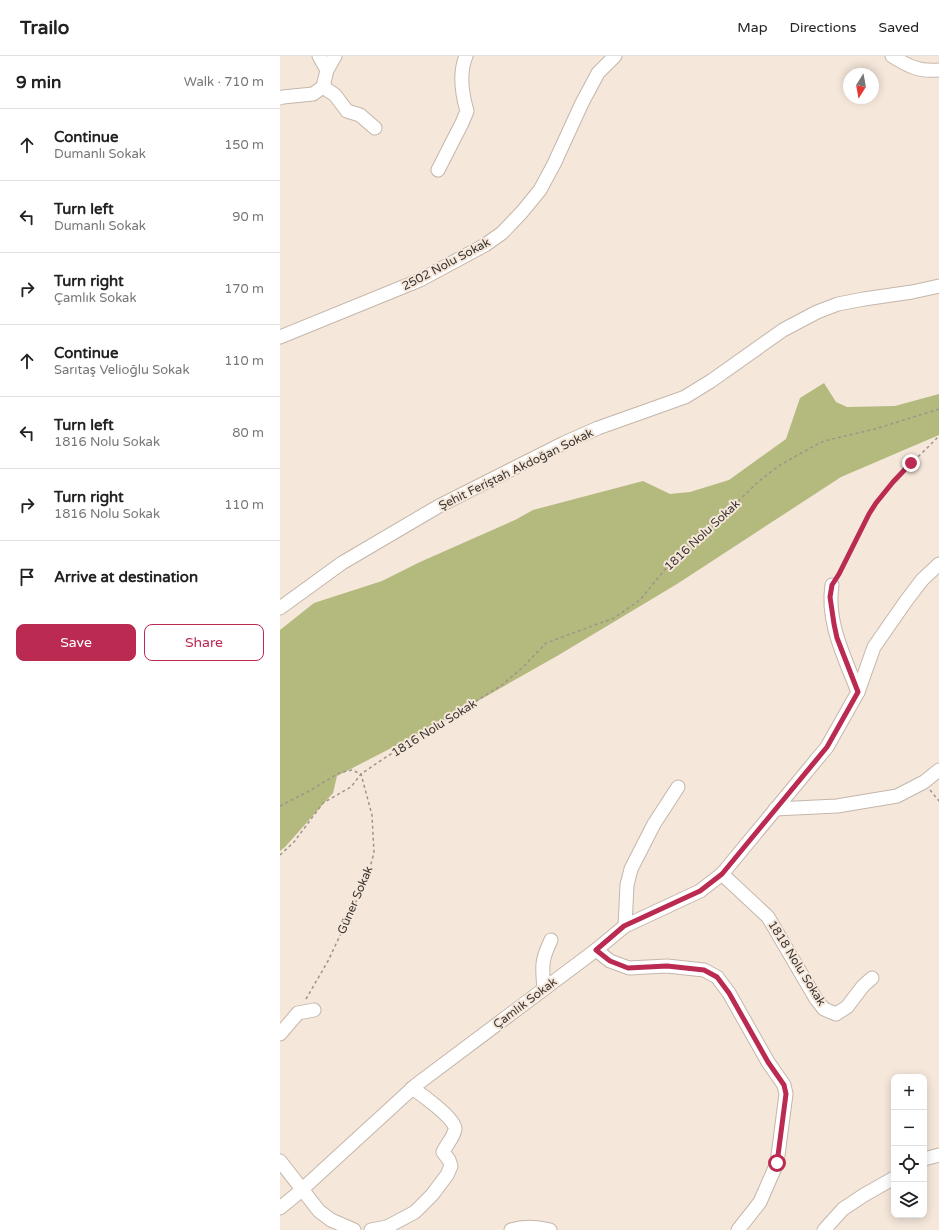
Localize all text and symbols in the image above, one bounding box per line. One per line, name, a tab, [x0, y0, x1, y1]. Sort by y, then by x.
text: Trailo	[20, 17, 69, 39]
text: Map	[737, 19, 768, 36]
text: Directions	[790, 19, 857, 36]
text: Saved	[879, 19, 919, 36]
north arrow	[843, 68, 879, 104]
text: 9 min	[16, 72, 61, 93]
text: Walk · 710 m	[184, 74, 264, 90]
text: Continue	[54, 128, 118, 146]
icon: ahead	[16, 134, 38, 156]
text: 150 m	[224, 137, 264, 153]
text: Dumanlı Sokak	[54, 146, 146, 162]
text: Turn left	[54, 200, 114, 218]
icon: left	[16, 206, 38, 228]
text: 90 m	[232, 209, 264, 225]
text: Dumanlı Sokak	[54, 218, 146, 234]
street label: 2502 Nolu Sokak	[400, 235, 493, 293]
text: Turn right	[54, 272, 124, 290]
icon: right	[16, 278, 38, 300]
text: 170 m	[224, 281, 264, 297]
text: Çamlık Sokak	[54, 290, 136, 306]
text: Continue	[54, 344, 118, 362]
icon: ahead	[16, 350, 38, 372]
text: 110 m	[224, 353, 264, 369]
text: Sarıtaş Velioğlu Sokak	[54, 362, 189, 378]
text: Turn left	[54, 416, 114, 434]
icon: left	[16, 422, 38, 444]
text: 80 m	[232, 425, 264, 441]
street label: Şehit Feriştah Akdoğan Sokak	[436, 425, 596, 513]
text: 1816 Nolu Sokak	[54, 434, 160, 450]
route end	[902, 454, 920, 472]
text: Turn right	[54, 488, 124, 506]
icon: right	[16, 494, 38, 516]
street label: 1816 Nolu Sokak	[661, 496, 743, 573]
text: 110 m	[224, 497, 264, 513]
text: 1816 Nolu Sokak	[54, 506, 160, 522]
icon: arrive	[16, 566, 38, 588]
text: Arrive at destination	[54, 568, 198, 586]
button: Save	[16, 624, 136, 661]
button: Share	[144, 624, 264, 661]
street label: 1816 Nolu Sokak	[389, 696, 480, 760]
street label: Güner Sokak	[334, 863, 376, 936]
street label: 1818 Nolu Sokak	[765, 918, 829, 1009]
street label: Çamlık Sokak	[490, 974, 560, 1032]
map controls	[891, 1074, 927, 1218]
button: +	[891, 1074, 927, 1110]
button: −	[891, 1110, 927, 1146]
button: locate	[891, 1146, 927, 1182]
route start	[768, 1154, 786, 1172]
button: layers	[891, 1182, 927, 1218]

